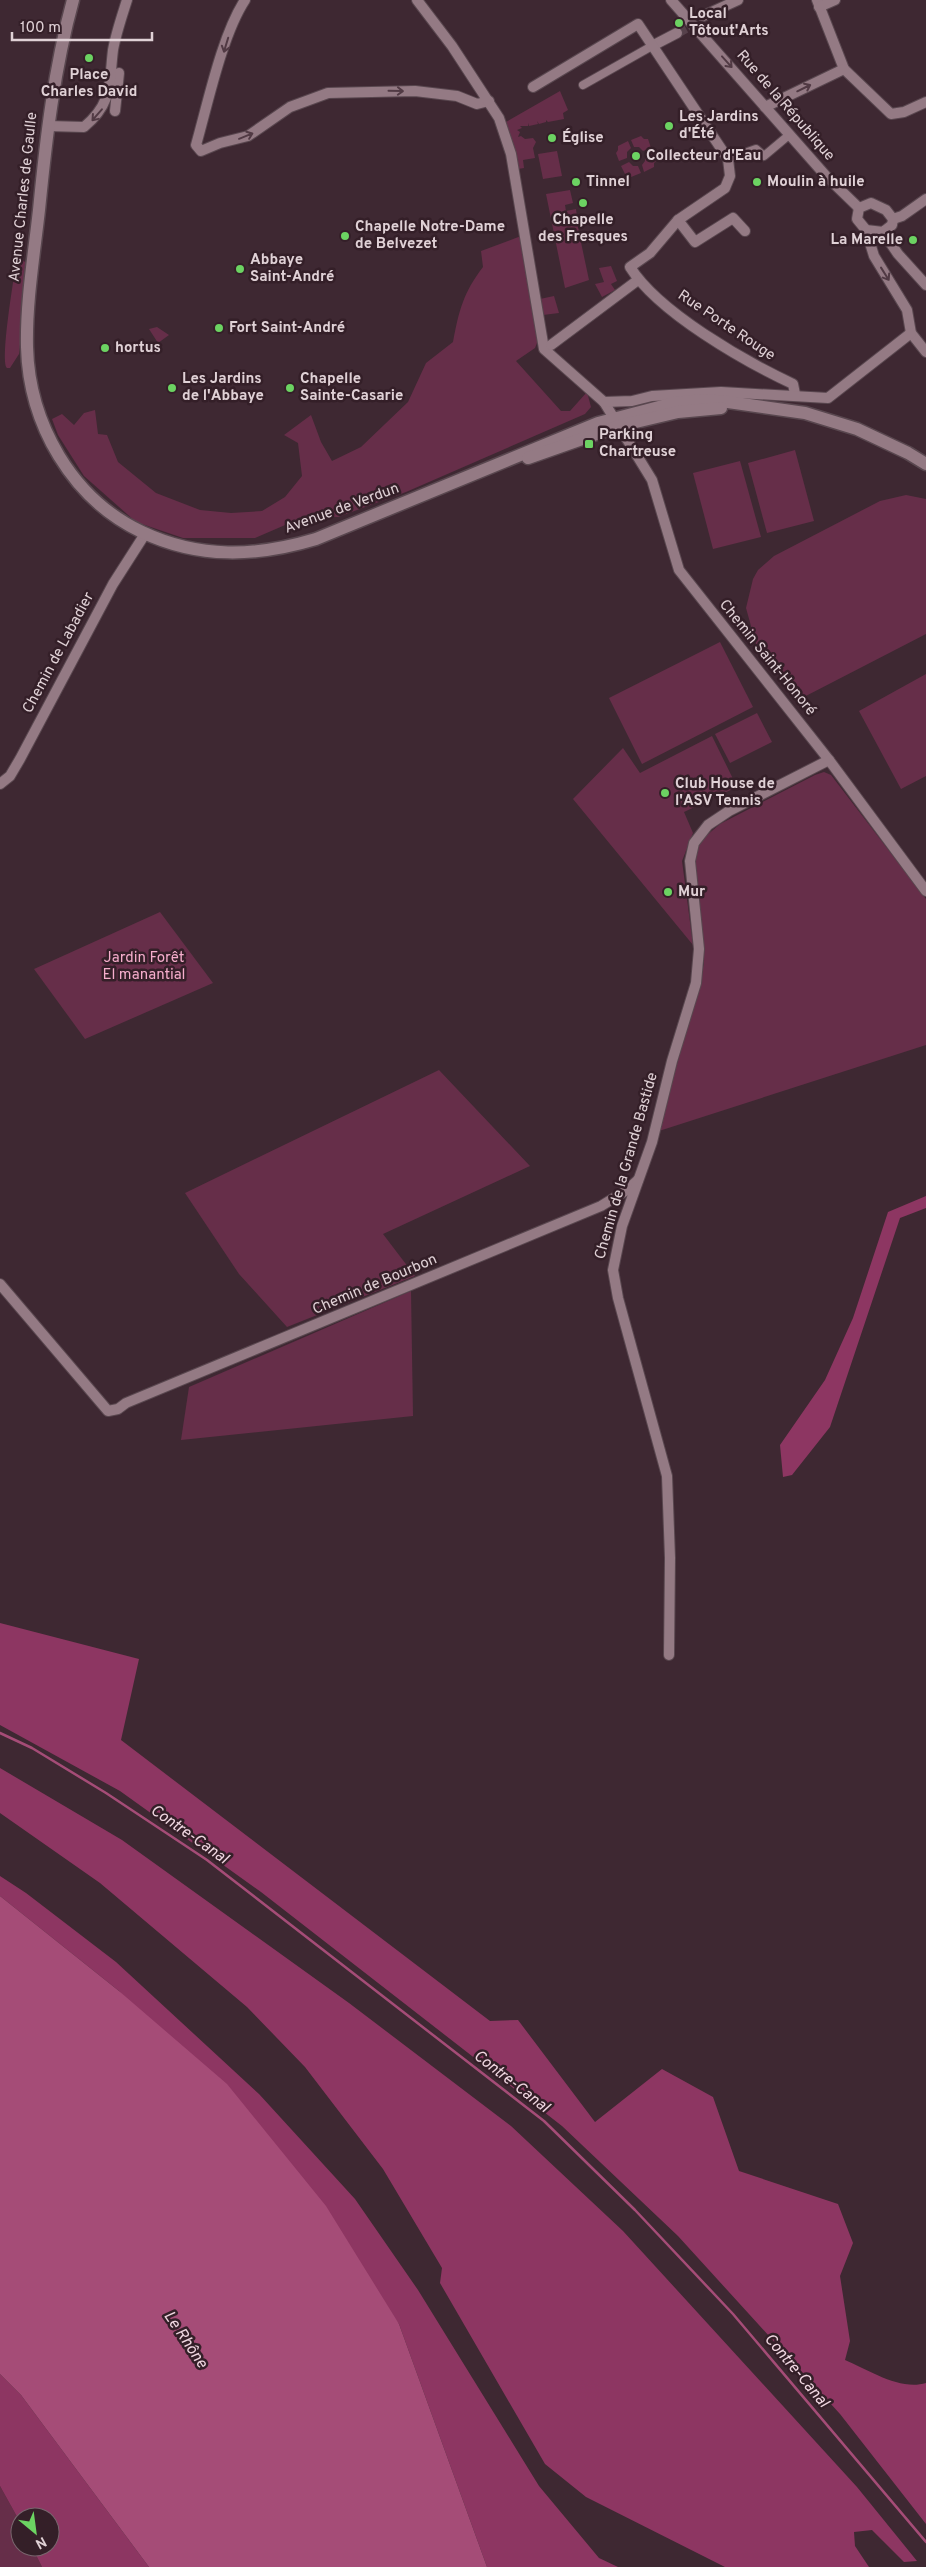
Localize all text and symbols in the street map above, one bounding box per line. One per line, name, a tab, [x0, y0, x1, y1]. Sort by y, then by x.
place label: Local Tôtout'Arts	[689, 5, 769, 41]
scale bar	[12, 10, 152, 42]
marker: Local Tôtout'Arts	[673, 17, 685, 29]
text: 100 m	[20, 19, 61, 38]
one-way arrow	[220, 36, 230, 52]
street label: Rue de la République	[732, 47, 838, 165]
marker: Place Charles David	[83, 52, 95, 64]
one-way arrow	[721, 56, 733, 69]
place label: Place Charles David	[41, 66, 137, 102]
one-way arrow	[797, 83, 812, 93]
one-way arrow	[387, 86, 403, 96]
one-way arrow	[91, 108, 102, 121]
place label: Les Jardins d'Été	[679, 108, 759, 144]
street label: Avenue Charles de Gaulle	[6, 111, 42, 283]
marker: Les Jardins d'Été	[663, 120, 675, 132]
place label: Église	[562, 128, 604, 148]
one-way arrow	[238, 131, 253, 140]
marker: Église	[546, 132, 558, 144]
place label: Collecteur d'Eau	[646, 147, 761, 166]
marker: Collecteur d'Eau	[630, 150, 642, 162]
place label: Tinnel	[586, 173, 630, 192]
place label: Moulin à huile	[767, 173, 865, 192]
marker: Tinnel	[570, 176, 582, 188]
marker: Moulin à huile	[751, 176, 763, 188]
marker: Chapelle des Fresques	[577, 197, 589, 209]
place label: Chapelle des Fresques	[538, 211, 628, 247]
place label: Chapelle Notre-Dame de Belvezet	[355, 218, 505, 254]
marker: Chapelle Notre-Dame de Belvezet	[339, 230, 351, 242]
place label: La Marelle	[830, 231, 903, 250]
marker: La Marelle	[907, 234, 919, 246]
place label: Abbaye Saint-André	[250, 251, 334, 287]
marker: Abbaye Saint-André	[234, 263, 246, 275]
one-way arrow	[881, 267, 891, 281]
street label: Rue Porte Rouge	[674, 286, 778, 366]
place label: Fort Saint-André	[229, 319, 345, 338]
marker: Fort Saint-André	[213, 322, 225, 334]
place label: hortus	[115, 339, 161, 358]
marker: hortus	[99, 342, 111, 354]
place label: Les Jardins de l'Abbaye	[182, 370, 264, 406]
place label: Chapelle Sainte-Casarie	[300, 370, 403, 406]
marker: Les Jardins de l'Abbaye	[166, 382, 178, 394]
marker: Chapelle Sainte-Casarie	[284, 382, 296, 394]
place label: Parking Chartreuse	[599, 426, 676, 462]
marker: Parking Chartreuse	[583, 438, 595, 450]
street label: Avenue de Verdun	[282, 479, 402, 539]
street label: Chemin de Labadier	[19, 589, 99, 717]
street label: Chemin Saint-Honoré	[714, 596, 820, 720]
place label: Club House de l'ASV Tennis	[675, 775, 775, 811]
marker: Club House de l'ASV Tennis	[659, 787, 671, 799]
place label: Mur	[678, 883, 706, 902]
marker: Mur	[662, 886, 674, 898]
park label: Jardin Forêt El manantial	[102, 949, 186, 985]
street label: Chemin de la Grande Bastide	[591, 1070, 663, 1262]
street label: Chemin de Bourbon	[310, 1250, 440, 1320]
water label: Contre-Canal	[146, 1801, 233, 1870]
water label: Contre-Canal	[469, 2046, 554, 2118]
water label: Le Rhône	[159, 2307, 212, 2373]
water label: Contre-Canal	[759, 2330, 833, 2413]
north arrow	[10, 2507, 60, 2557]
text: N	[32, 2532, 49, 2552]

